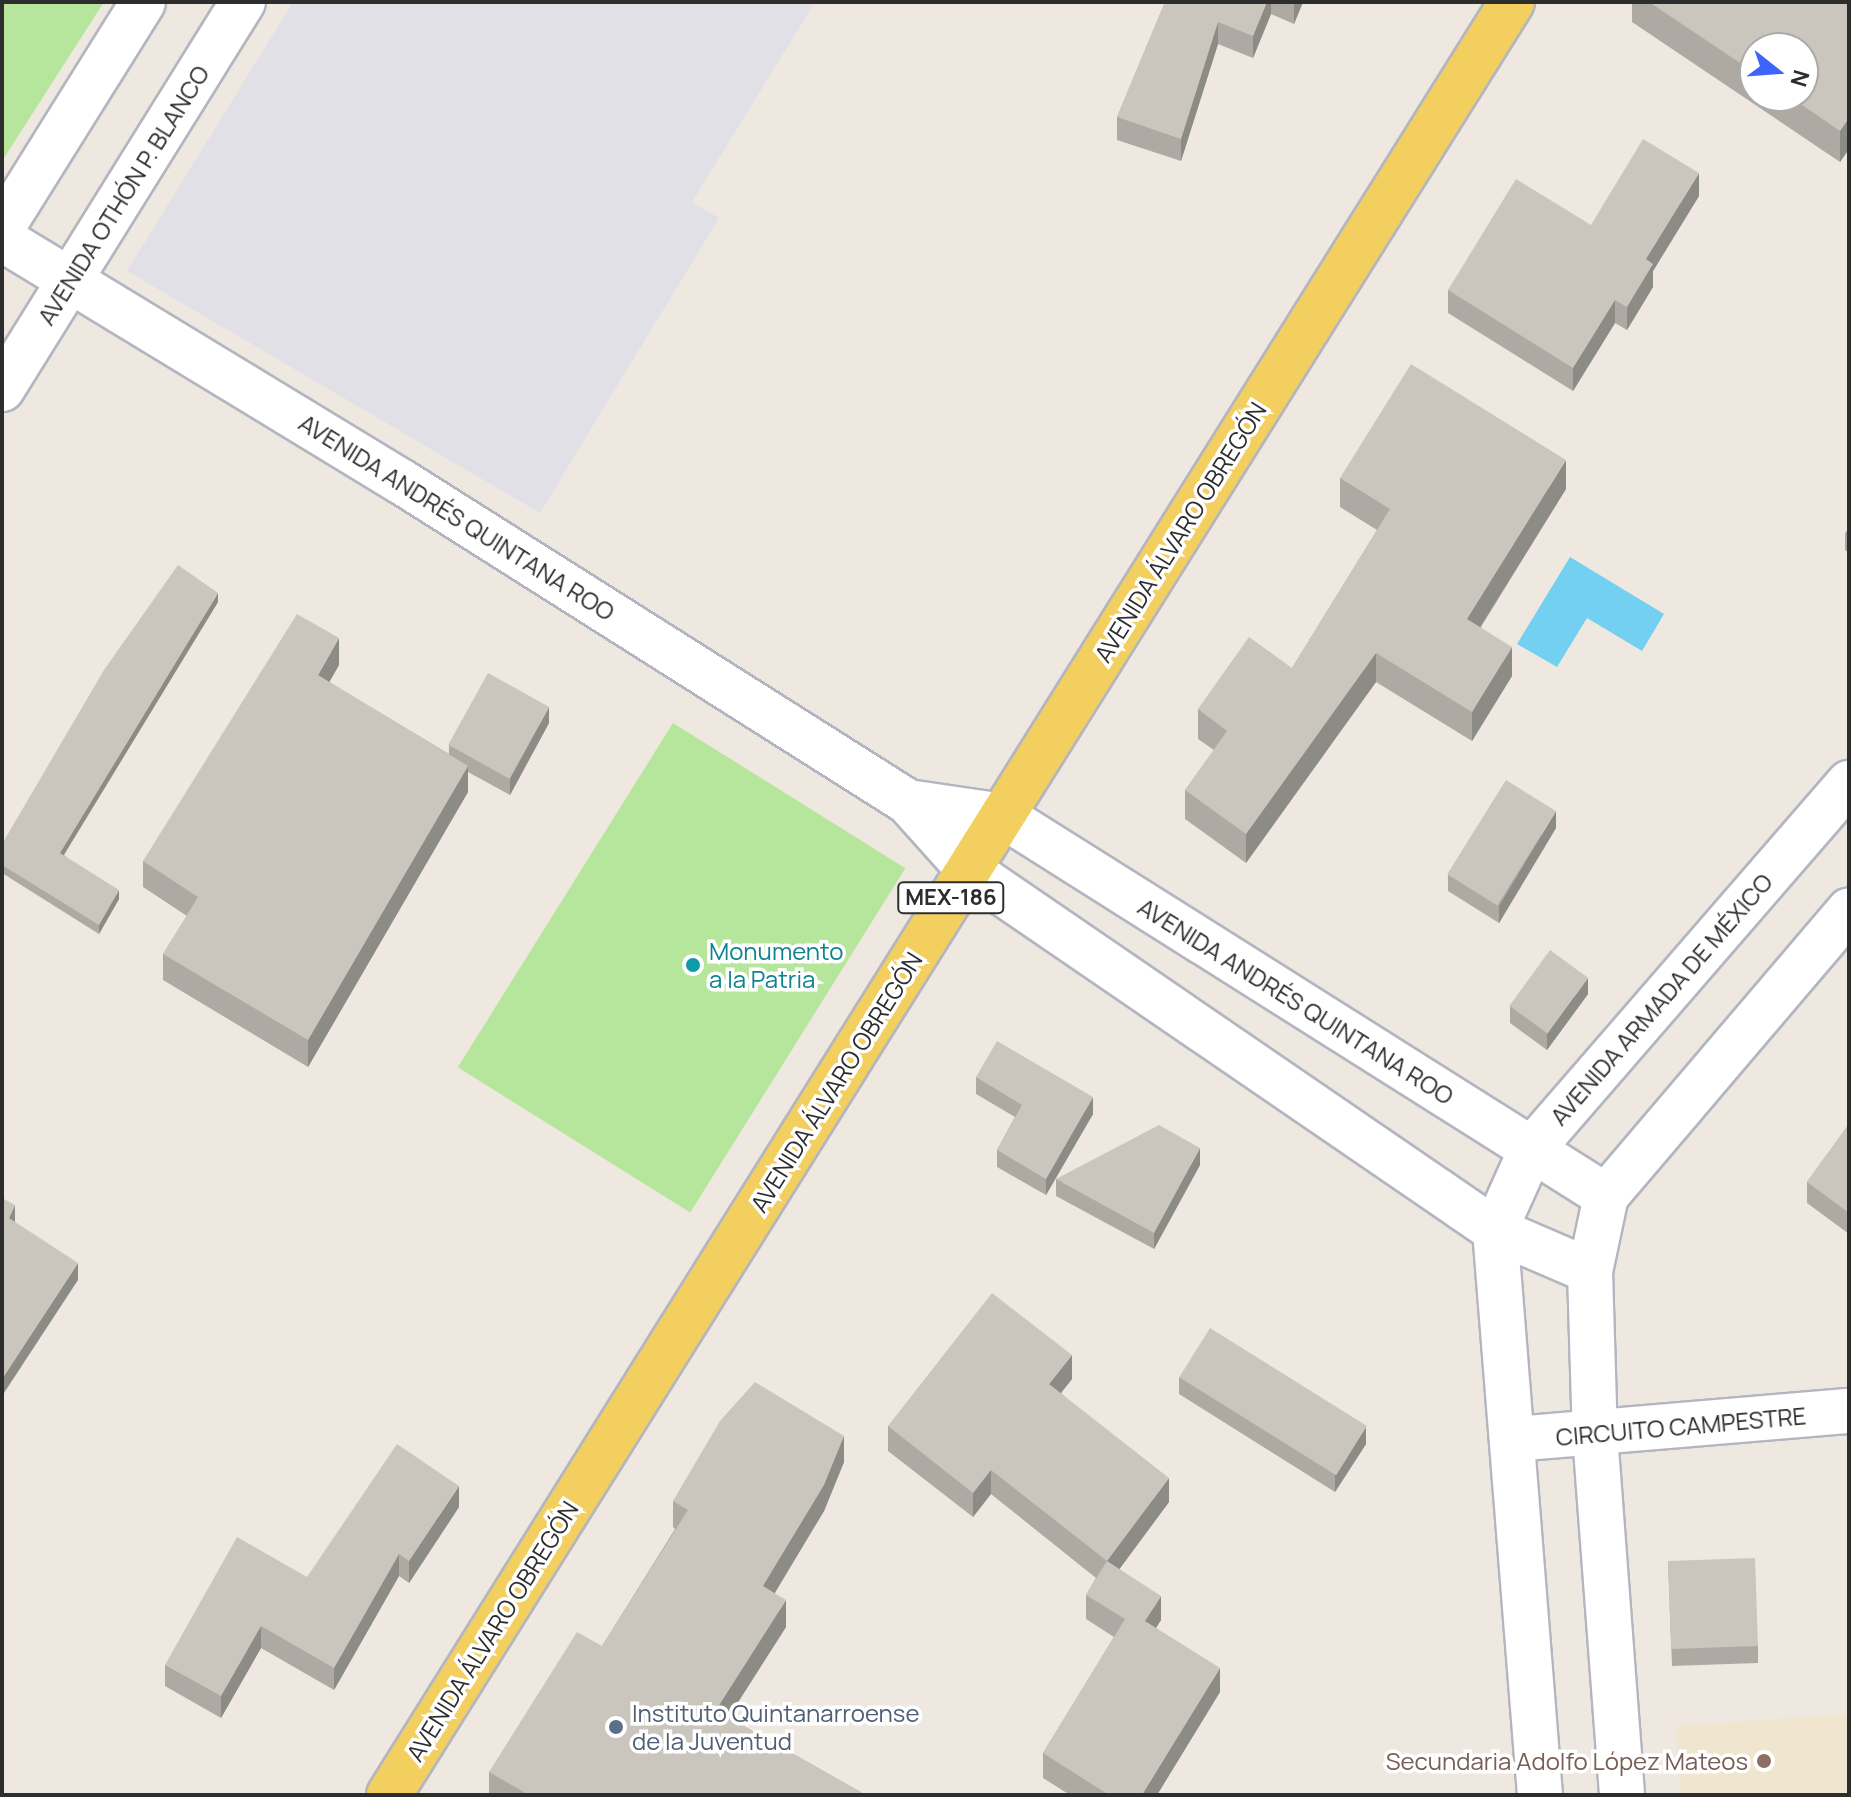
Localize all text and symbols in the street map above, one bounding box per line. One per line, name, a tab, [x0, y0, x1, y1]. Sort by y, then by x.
north arrow	[1739, 32, 1819, 112]
street label: AVENIDA OTHÓN P. BLANCO	[31, 60, 215, 330]
text: N	[1783, 66, 1817, 90]
street label: AVENIDA ÁLVARO OBREGÓN	[1088, 397, 1272, 667]
street label: AVENIDA ANDRÉS QUINTANA ROO	[294, 408, 620, 626]
street label: AVENIDA ARMADA DE MÉXICO	[1544, 867, 1778, 1131]
road number: MEX-186	[897, 880, 1005, 916]
street label: AVENIDA ANDRÉS QUINTANA ROO	[1133, 892, 1459, 1110]
place label: Monumento a la Patria	[709, 937, 843, 993]
street label: AVENIDA ÁLVARO OBREGÓN	[744, 947, 928, 1217]
marker: Monumento a la Patria	[684, 956, 702, 974]
street label: CIRCUITO CAMPESTRE	[1555, 1401, 1807, 1451]
street label: AVENIDA ÁLVARO OBREGÓN	[400, 1496, 584, 1766]
place label: Instituto Quintanarroense de la Juventud	[632, 1699, 919, 1755]
marker: Instituto Quintanarroense de la Juventud	[607, 1718, 625, 1736]
place label: Secundaria Adolfo López Mateos	[1386, 1747, 1748, 1775]
marker: Secundaria Adolfo López Mateos	[1755, 1752, 1773, 1770]

